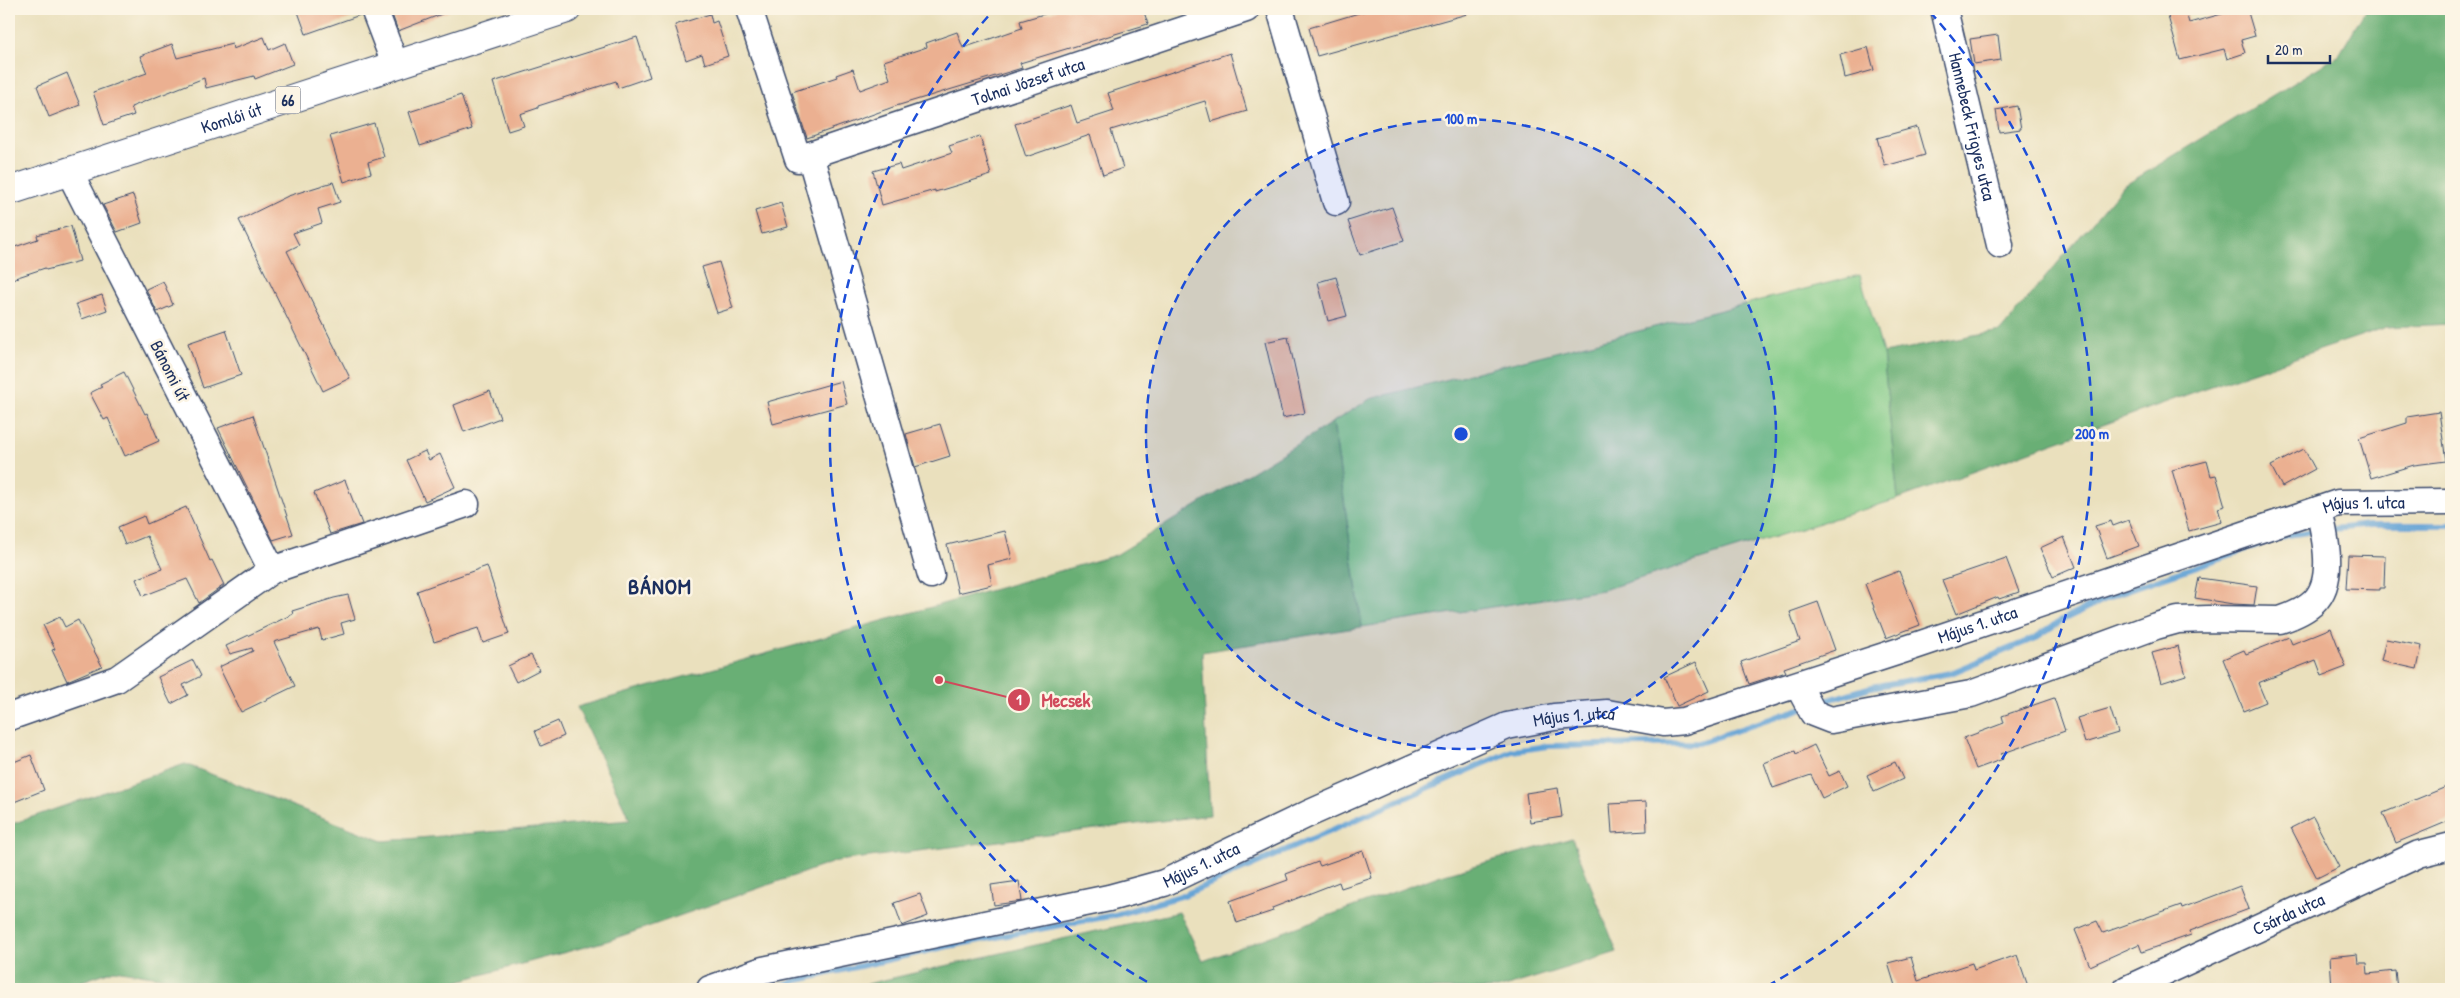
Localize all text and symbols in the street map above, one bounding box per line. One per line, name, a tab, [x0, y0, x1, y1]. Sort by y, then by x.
scale bar	[2268, 32, 2330, 64]
text: 20 m	[2275, 39, 2302, 60]
street label: Hannebeck Frigyes utca	[1943, 50, 2002, 203]
street label: Tolnai József utca	[968, 51, 1088, 112]
road number: 66	[276, 86, 300, 114]
street label: Komlói út	[198, 96, 266, 140]
text: 100 m	[1445, 108, 1477, 129]
street label: Bánomi út	[144, 336, 197, 406]
text: 200 m	[2075, 423, 2109, 444]
centre of rings	[1452, 425, 1470, 443]
street label: Május 1. utca	[2319, 489, 2405, 519]
district label: BÁNOM	[628, 571, 692, 601]
street label: Május 1. utca	[1935, 599, 2020, 649]
callout: Mecsek	[1007, 683, 1101, 717]
text: Mecsek	[1041, 687, 1091, 713]
text: 1	[1016, 689, 1022, 710]
street label: Május 1. utca	[1531, 700, 1617, 733]
street label: Május 1. utca	[1158, 836, 1244, 894]
street label: Csárda utca	[2248, 886, 2328, 941]

